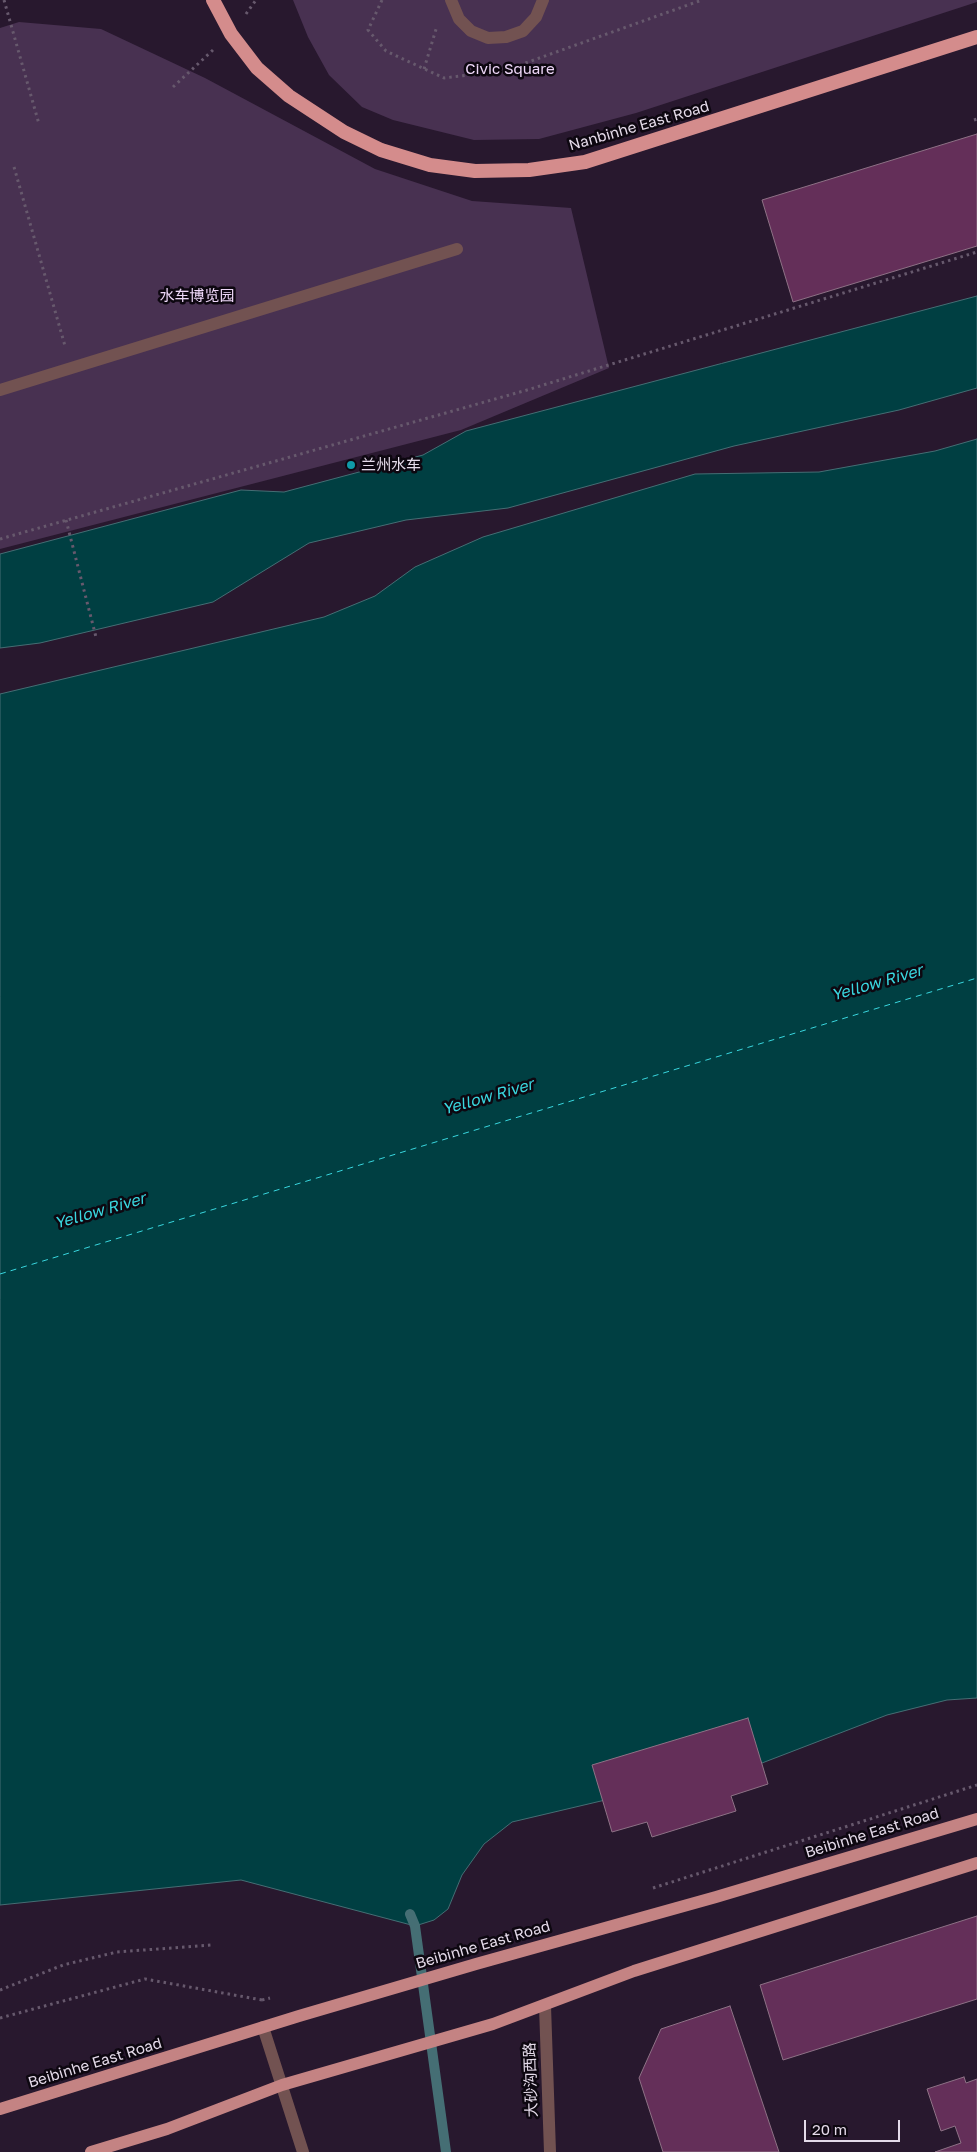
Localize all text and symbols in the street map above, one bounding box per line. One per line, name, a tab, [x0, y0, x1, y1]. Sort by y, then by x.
park label: Civic Square	[465, 60, 555, 78]
street label: Nanbinhe East Road	[567, 97, 711, 155]
park label: 水车博览园	[160, 287, 234, 305]
place label: 兰州水车	[361, 456, 421, 474]
marker: 兰州水车	[345, 459, 357, 471]
water label: Yellow River	[829, 961, 925, 1005]
water label: Yellow River	[440, 1075, 536, 1119]
water label: Yellow River	[52, 1189, 148, 1233]
street label: Beibinhe East Road	[803, 1804, 941, 1862]
street label: Beibinhe East Road	[414, 1917, 552, 1973]
street label: Beibinhe East Road	[26, 2034, 164, 2092]
street label: 大砂沟西路	[521, 2042, 541, 2118]
scale bar	[807, 2110, 903, 2142]
text: 20 m	[812, 2120, 847, 2138]

